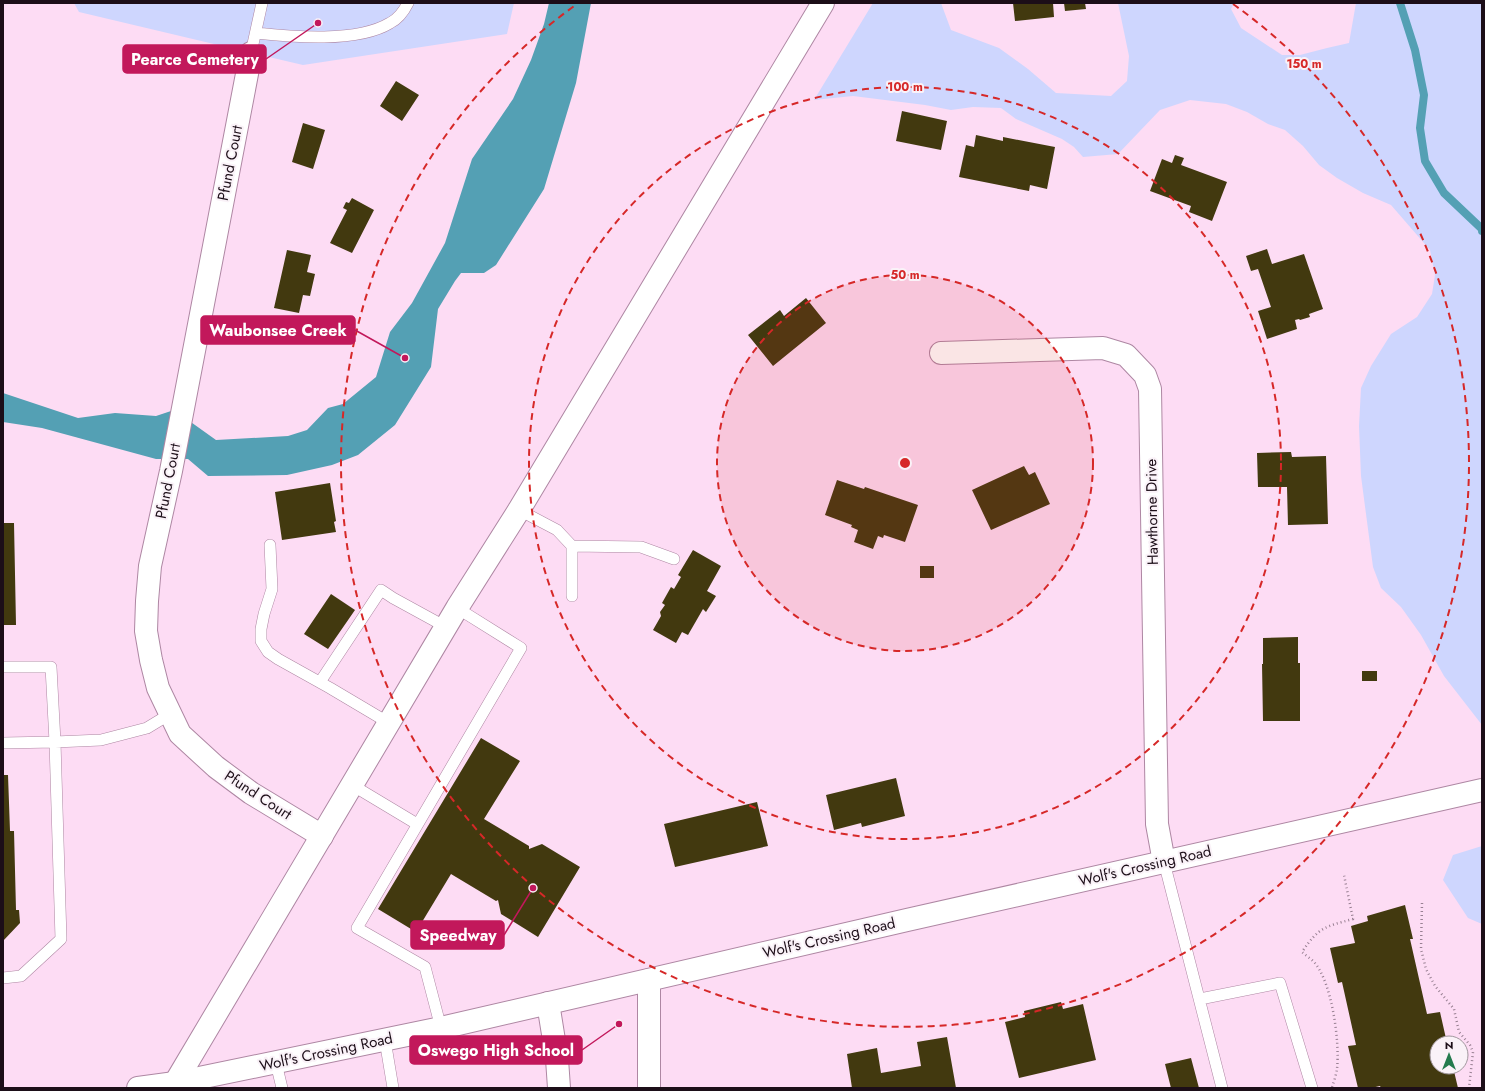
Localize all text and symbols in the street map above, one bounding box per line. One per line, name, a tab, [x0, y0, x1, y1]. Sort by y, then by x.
callout: Pearce Cemetery	[123, 45, 266, 73]
text: Pearce Cemetery	[131, 48, 260, 71]
text: 150 m	[1286, 55, 1322, 73]
text: 100 m	[887, 78, 923, 96]
street label: Pfund Court	[212, 123, 248, 203]
text: 50 m	[890, 266, 920, 284]
callout: Waubonsee Creek	[201, 316, 355, 344]
text: Waubonsee Creek	[209, 319, 347, 342]
street label: Pfund Court	[150, 441, 186, 521]
centre of rings	[898, 456, 912, 470]
street label: Hawthorne Drive	[1140, 458, 1164, 565]
street label: Pfund Court	[220, 765, 296, 825]
street label: Wolf's Crossing Road	[1076, 840, 1214, 892]
street label: Wolf's Crossing Road	[760, 912, 898, 964]
callout: Speedway	[411, 921, 504, 949]
text: Speedway	[419, 924, 497, 947]
street label: Wolf's Crossing Road	[257, 1027, 395, 1077]
north arrow	[1429, 1035, 1469, 1075]
callout: Oswego High School	[410, 1036, 582, 1064]
text: N	[1445, 1037, 1453, 1053]
text: Oswego High School	[418, 1039, 574, 1062]

